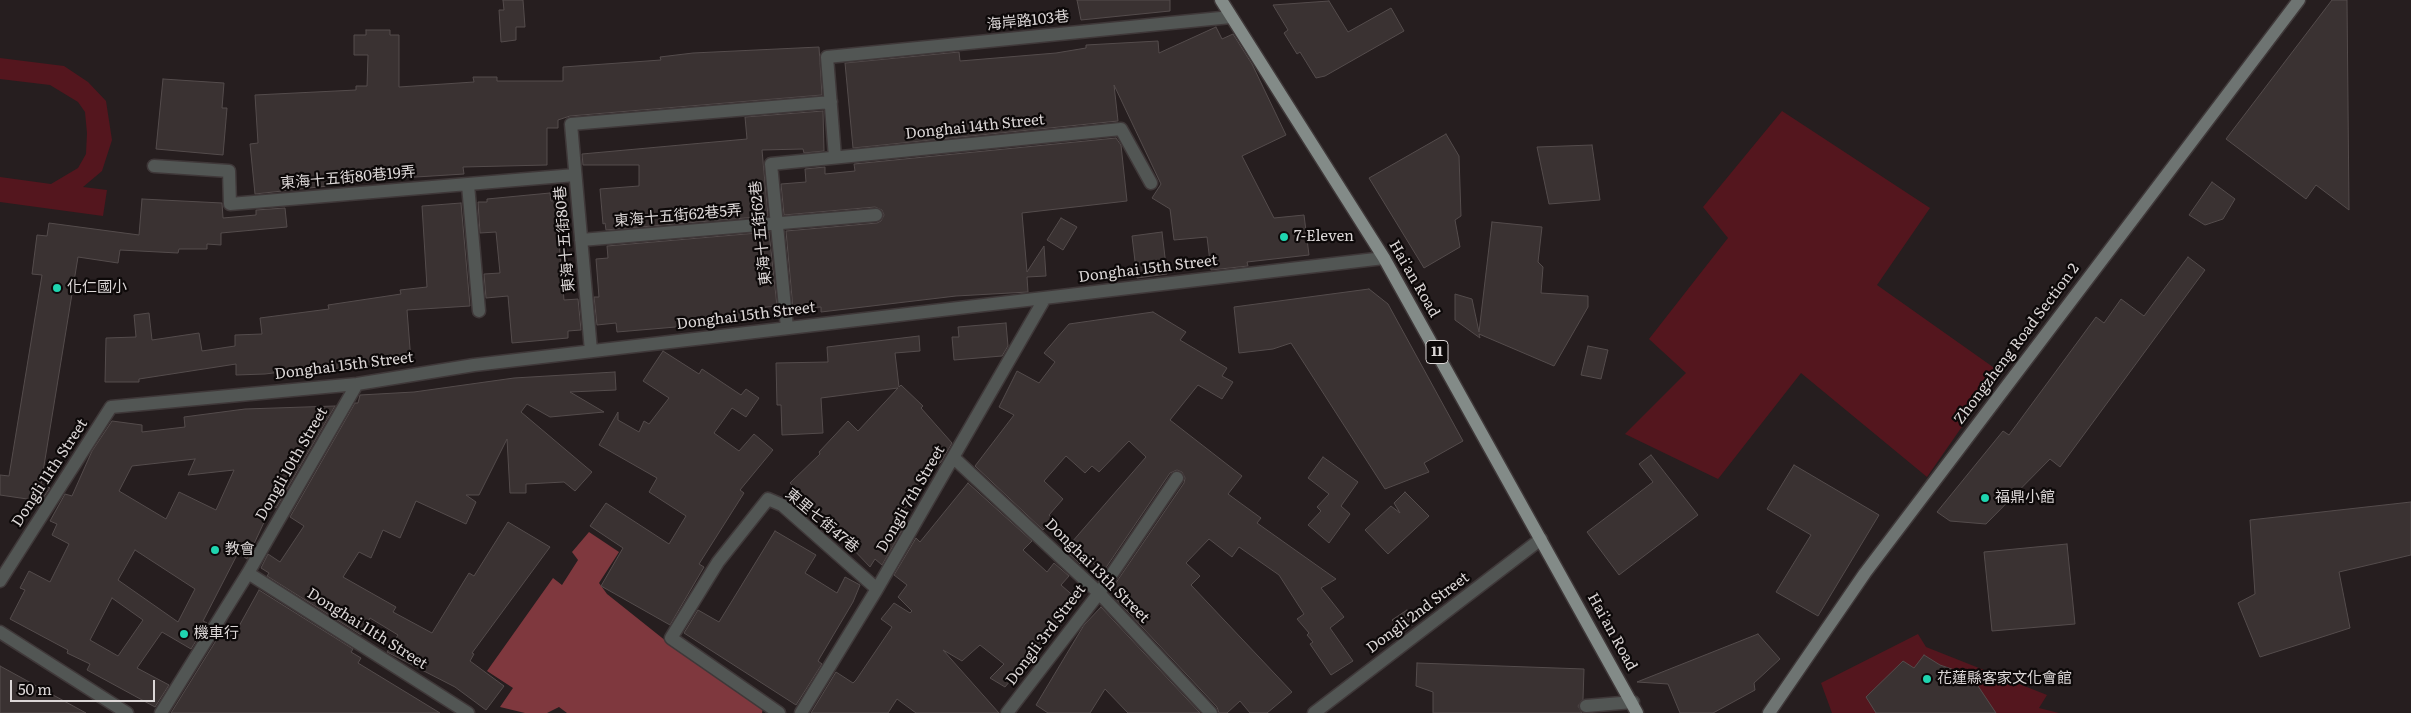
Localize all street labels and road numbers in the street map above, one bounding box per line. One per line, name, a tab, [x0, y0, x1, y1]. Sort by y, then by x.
street label: 海岸路103巷	[986, 8, 1070, 34]
street label: Donghai 14th Street	[904, 111, 1046, 143]
street label: 東海十五街80巷19弄	[280, 163, 416, 193]
street label: 東海十五街62巷	[747, 180, 775, 286]
street label: 東海十五街80巷	[551, 185, 579, 293]
street label: 東海十五街62巷5弄	[613, 201, 743, 231]
street label: Hai'an Road	[1385, 237, 1443, 321]
street label: Donghai 15th Street	[1077, 252, 1219, 286]
street label: Zhongzheng Road Section 2	[1951, 260, 2083, 428]
street label: Donghai 15th Street	[675, 299, 817, 333]
road number: 11	[1426, 341, 1448, 364]
street label: Donghai 15th Street	[273, 349, 415, 383]
street label: Dongli 10th Street	[252, 404, 332, 524]
street label: Dongli 11th Street	[8, 416, 92, 530]
street label: Dongli 7th Street	[873, 442, 949, 556]
street label: 東里七街47巷	[782, 485, 862, 557]
street label: Donghai 13th Street	[1041, 515, 1153, 627]
street label: Dongli 2nd Street	[1363, 569, 1473, 657]
street label: Dongli 3rd Street	[1002, 581, 1090, 689]
street label: Donghai 11th Street	[304, 585, 430, 673]
street label: Hai'an Road	[1583, 590, 1641, 674]

